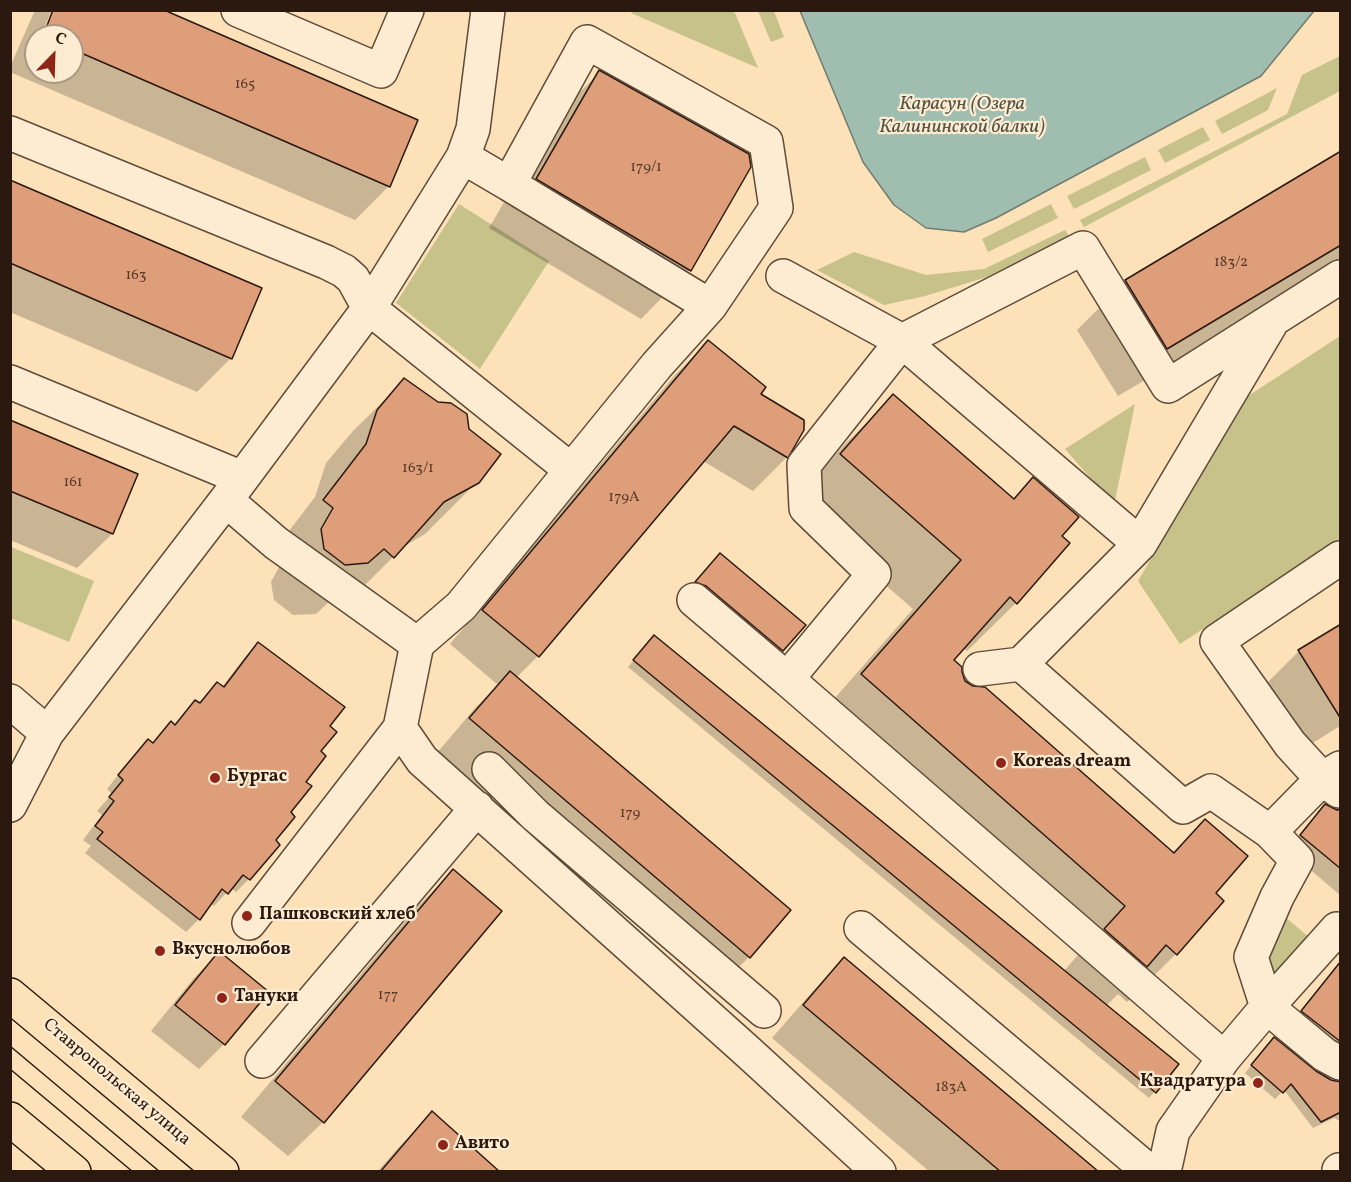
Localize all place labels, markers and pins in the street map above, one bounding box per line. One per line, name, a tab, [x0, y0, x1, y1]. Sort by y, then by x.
place label: Koreas dream	[1013, 752, 1131, 774]
marker: Koreas dream	[994, 756, 1008, 770]
place label: Бургас	[227, 767, 287, 789]
marker: Бургас	[208, 771, 222, 785]
place label: Пашковский хлеб	[259, 905, 416, 927]
marker: Пашковский хлеб	[240, 909, 254, 923]
place label: Вкуснолюбов	[172, 940, 291, 962]
marker: Вкуснолюбов	[153, 944, 167, 958]
place label: Тануки	[234, 987, 298, 1009]
marker: Тануки	[215, 991, 229, 1005]
place label: Квадратура	[1140, 1072, 1246, 1094]
marker: Квадратура	[1251, 1076, 1265, 1090]
place label: Авито	[455, 1134, 510, 1156]
marker: Авито	[436, 1138, 450, 1152]

